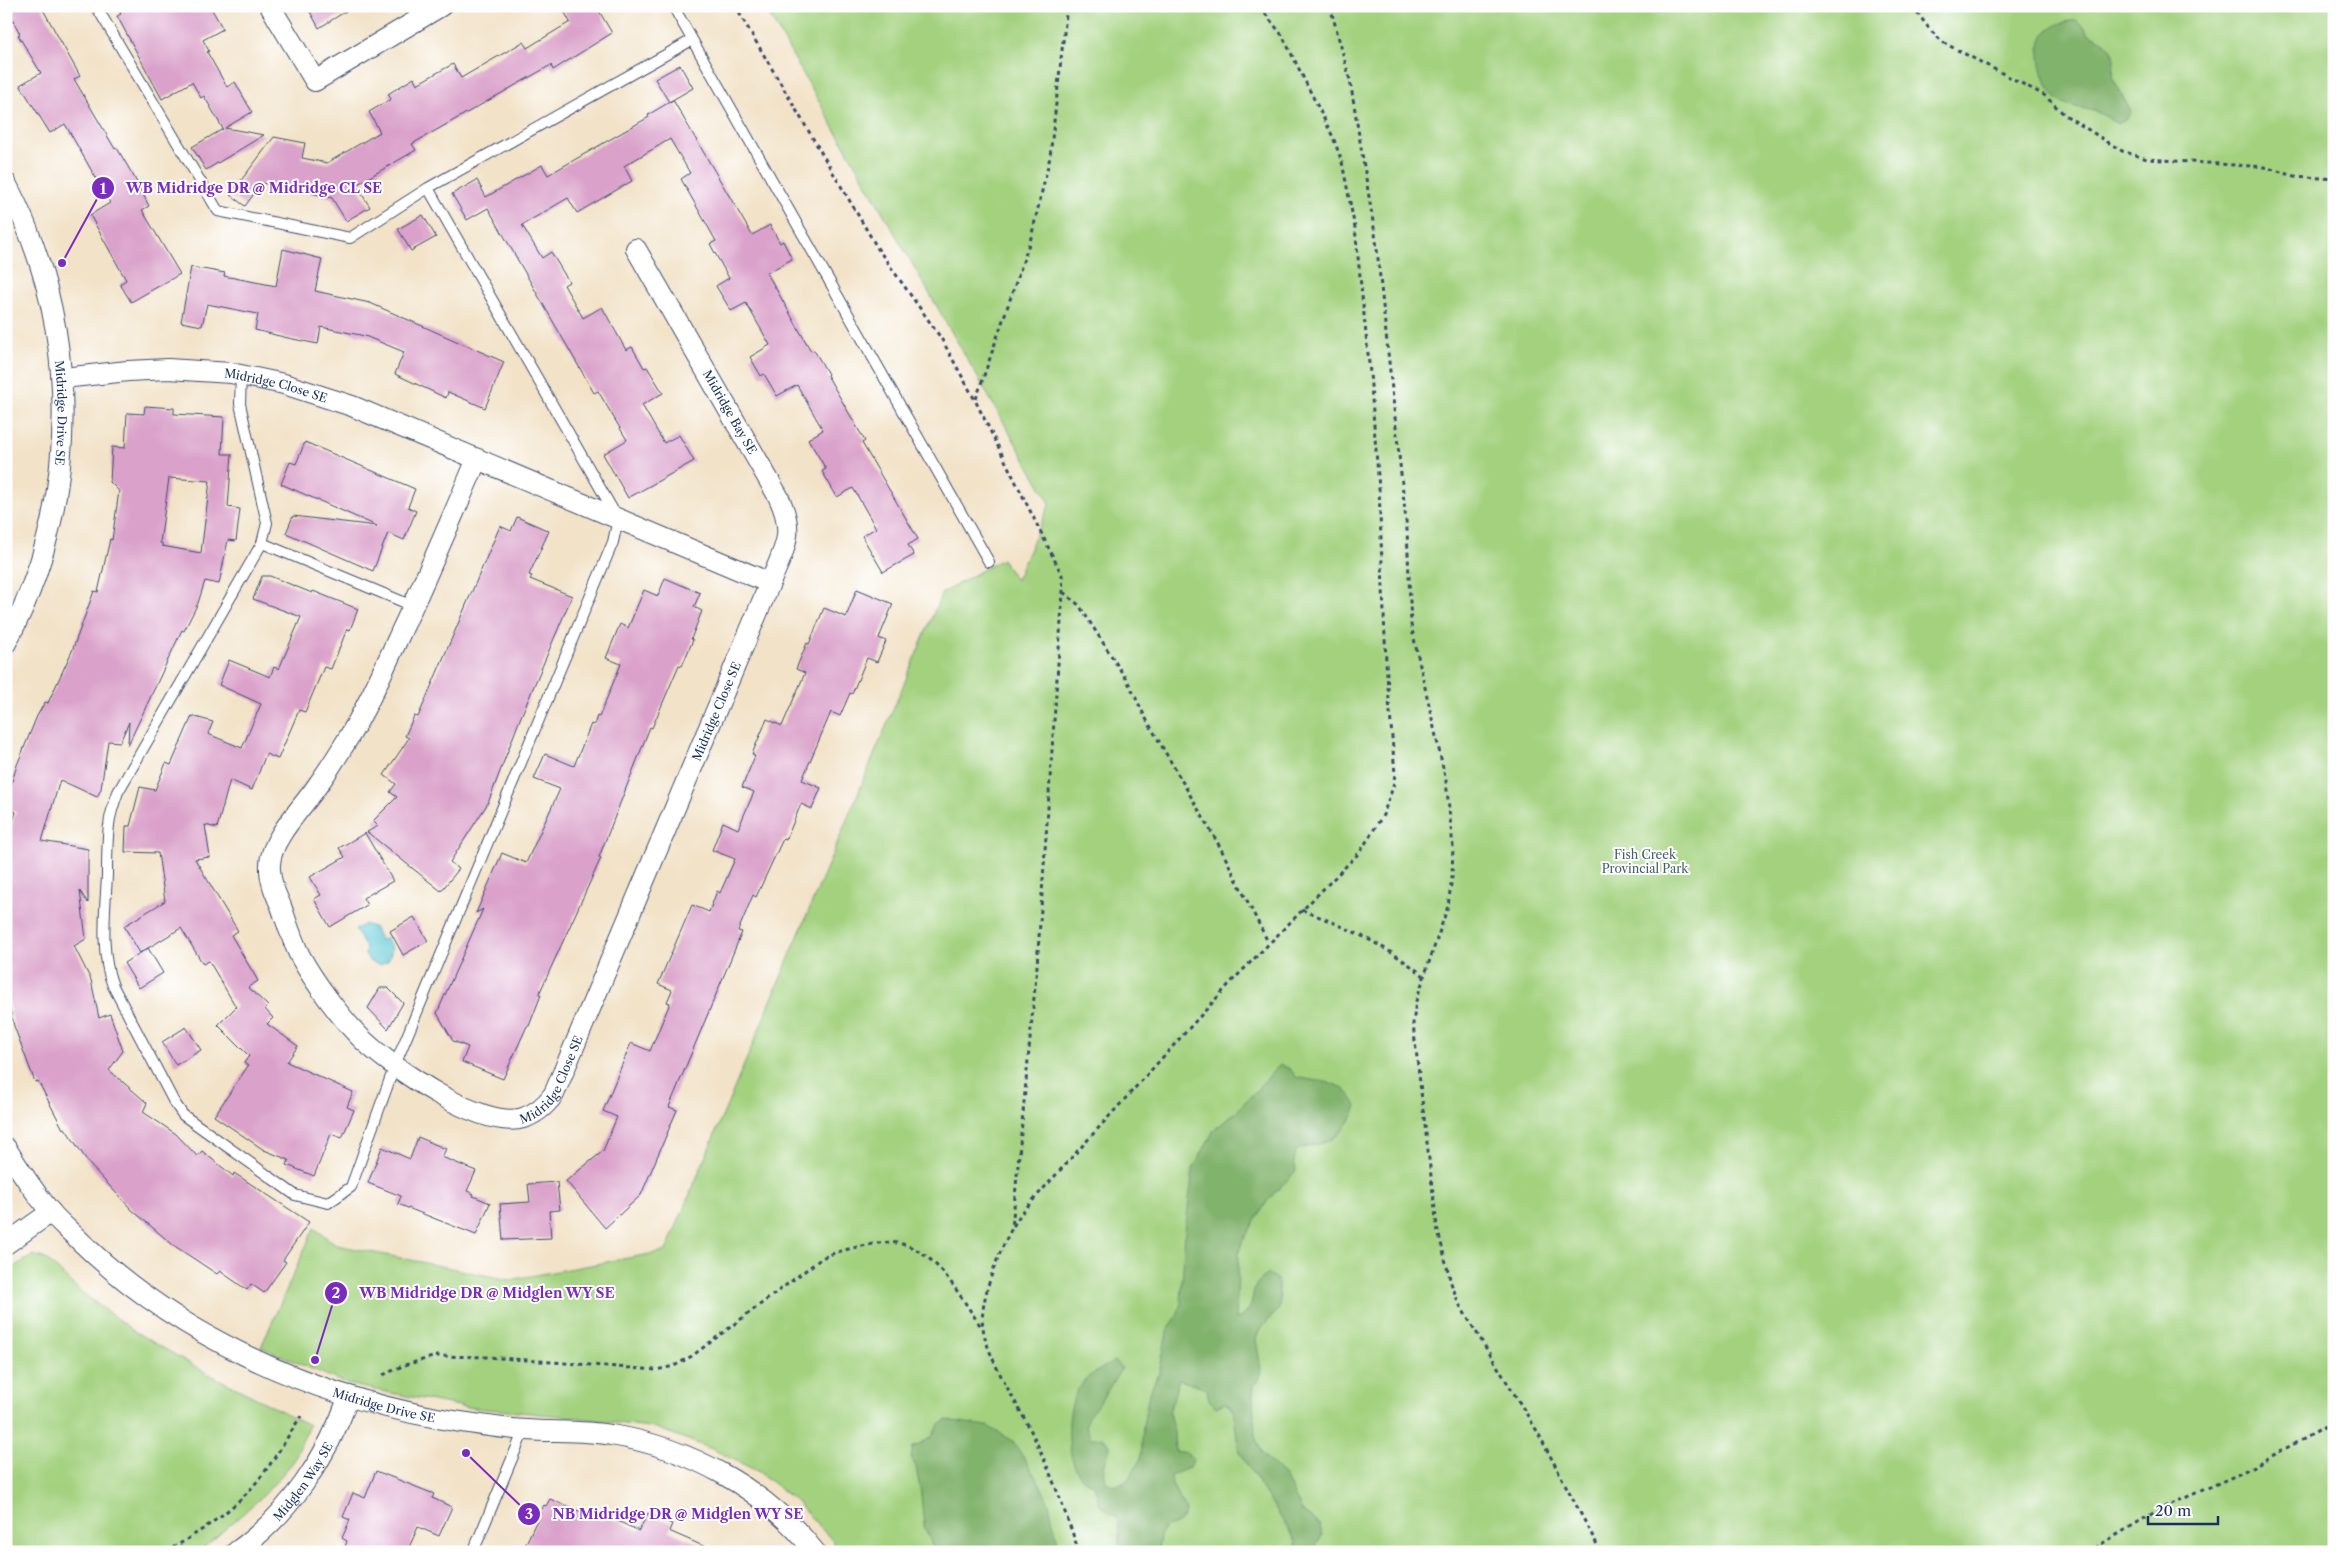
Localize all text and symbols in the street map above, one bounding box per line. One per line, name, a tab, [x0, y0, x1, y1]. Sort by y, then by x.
callout: WB Midridge DR @ Midridge CL SE	[91, 174, 393, 203]
text: 1	[100, 179, 107, 198]
text: WB Midridge DR @ Midridge CL SE	[125, 179, 382, 197]
street label: Midridge Drive SE	[52, 360, 70, 466]
street label: Midridge Close SE	[224, 365, 330, 405]
street label: Midridge Bay SE	[700, 367, 760, 457]
street label: Midridge Close SE	[688, 659, 743, 763]
park label: Fish Creek Provincial Park	[1602, 847, 1689, 876]
street label: Midridge Close SE	[517, 1033, 585, 1126]
callout: WB Midridge DR @ Midglen WY SE	[324, 1278, 626, 1307]
text: 2	[332, 1283, 341, 1302]
text: WB Midridge DR @ Midglen WY SE	[358, 1284, 615, 1302]
street label: Midridge Drive SE	[331, 1384, 437, 1425]
street label: Midglen Way SE	[269, 1439, 335, 1524]
scale bar	[2148, 1493, 2218, 1525]
callout: NB Midridge DR @ Midglen WY SE	[517, 1500, 814, 1529]
text: 20 m	[2155, 1501, 2191, 1520]
text: 3	[525, 1504, 533, 1523]
text: NB Midridge DR @ Midglen WY SE	[553, 1505, 803, 1523]

